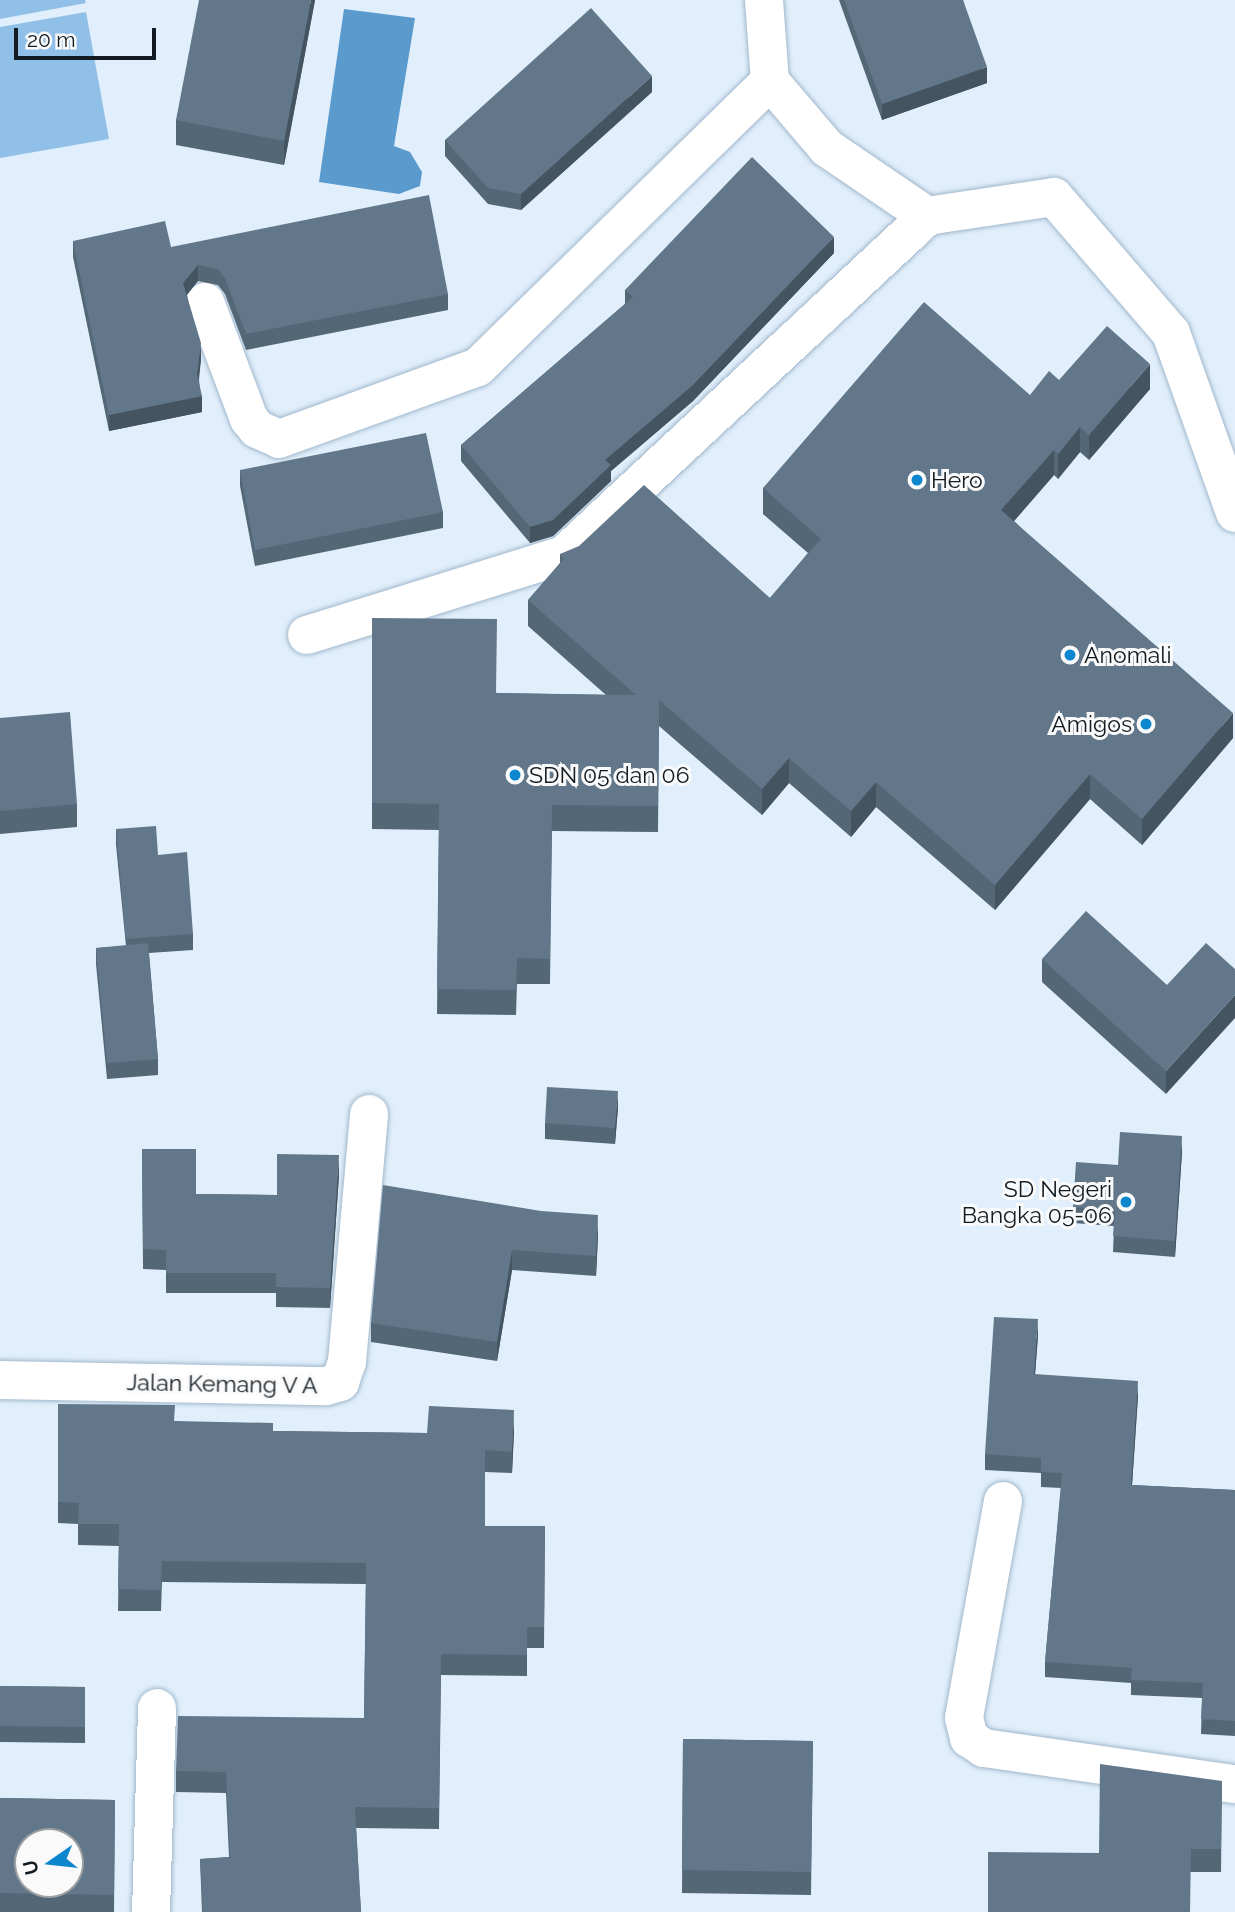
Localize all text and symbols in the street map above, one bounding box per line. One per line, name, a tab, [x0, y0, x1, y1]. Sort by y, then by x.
scale bar	[18, 14, 159, 58]
text: 20 m	[27, 27, 75, 52]
place label: Hero	[931, 466, 983, 494]
marker: Hero	[909, 472, 925, 488]
place label: Anomali	[1084, 641, 1172, 669]
marker: Anomali	[1062, 647, 1078, 663]
place label: Amigos	[1051, 710, 1132, 738]
marker: Amigos	[1138, 716, 1154, 732]
place label: SDN 05 dan 06	[529, 761, 690, 789]
marker: SDN 05 dan 06	[507, 767, 523, 783]
place label: SD Negeri Bangka 05-06	[962, 1175, 1112, 1229]
marker: SD Negeri Bangka 05-06	[1118, 1194, 1134, 1210]
street label: Jalan Kemang V A	[125, 1369, 319, 1399]
north arrow	[14, 1828, 84, 1898]
text: U	[18, 1858, 43, 1877]

